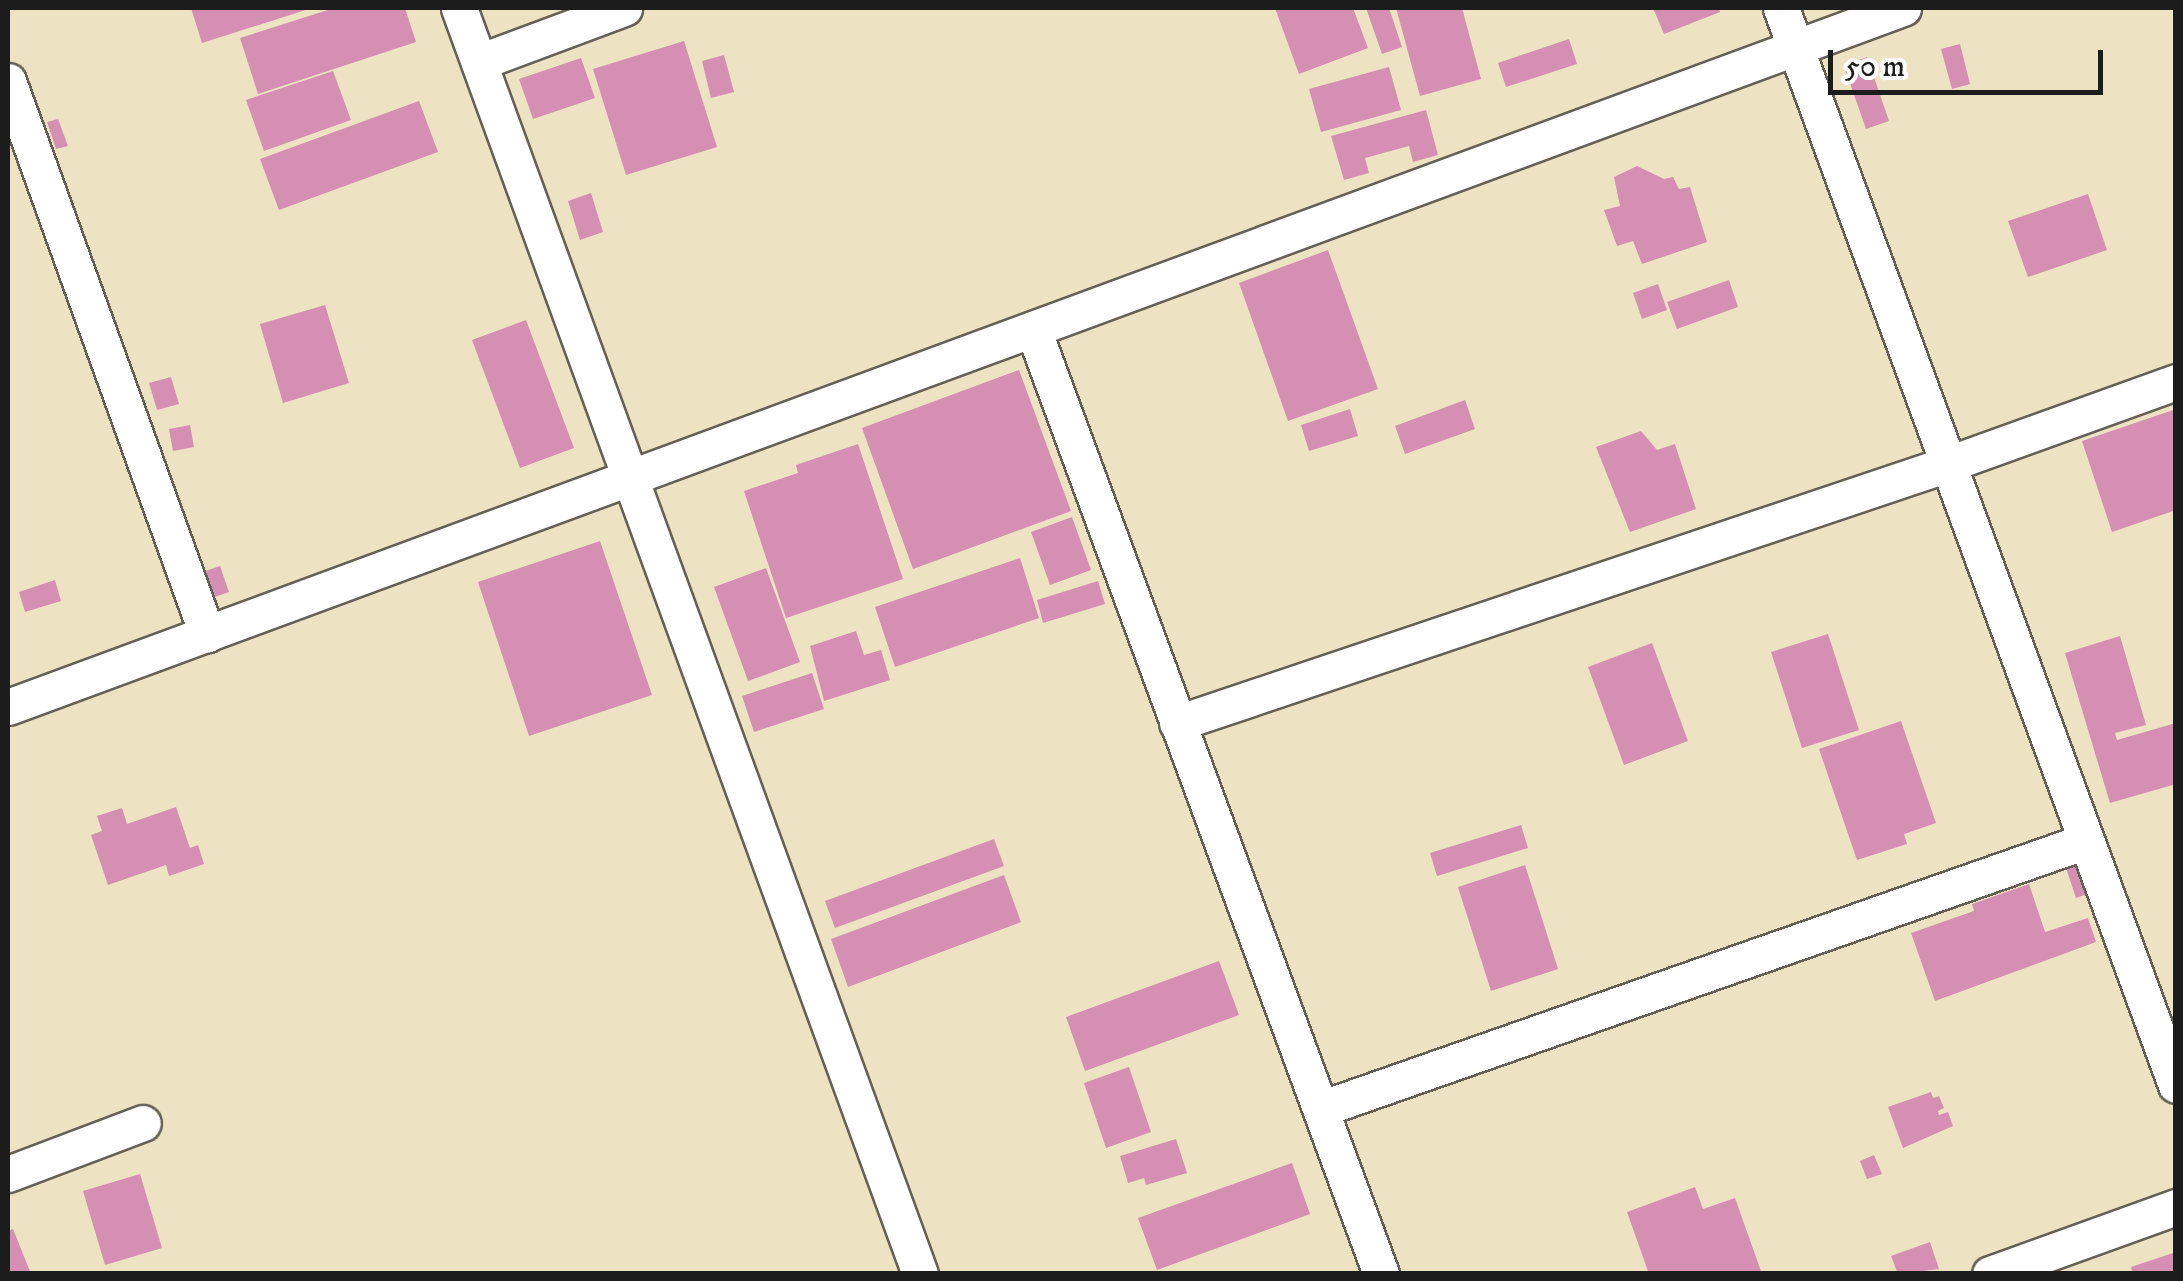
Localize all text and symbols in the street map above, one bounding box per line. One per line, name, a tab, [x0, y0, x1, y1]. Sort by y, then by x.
scale bar	[1833, 30, 2108, 92]
text: 50 m	[1845, 49, 1905, 86]

